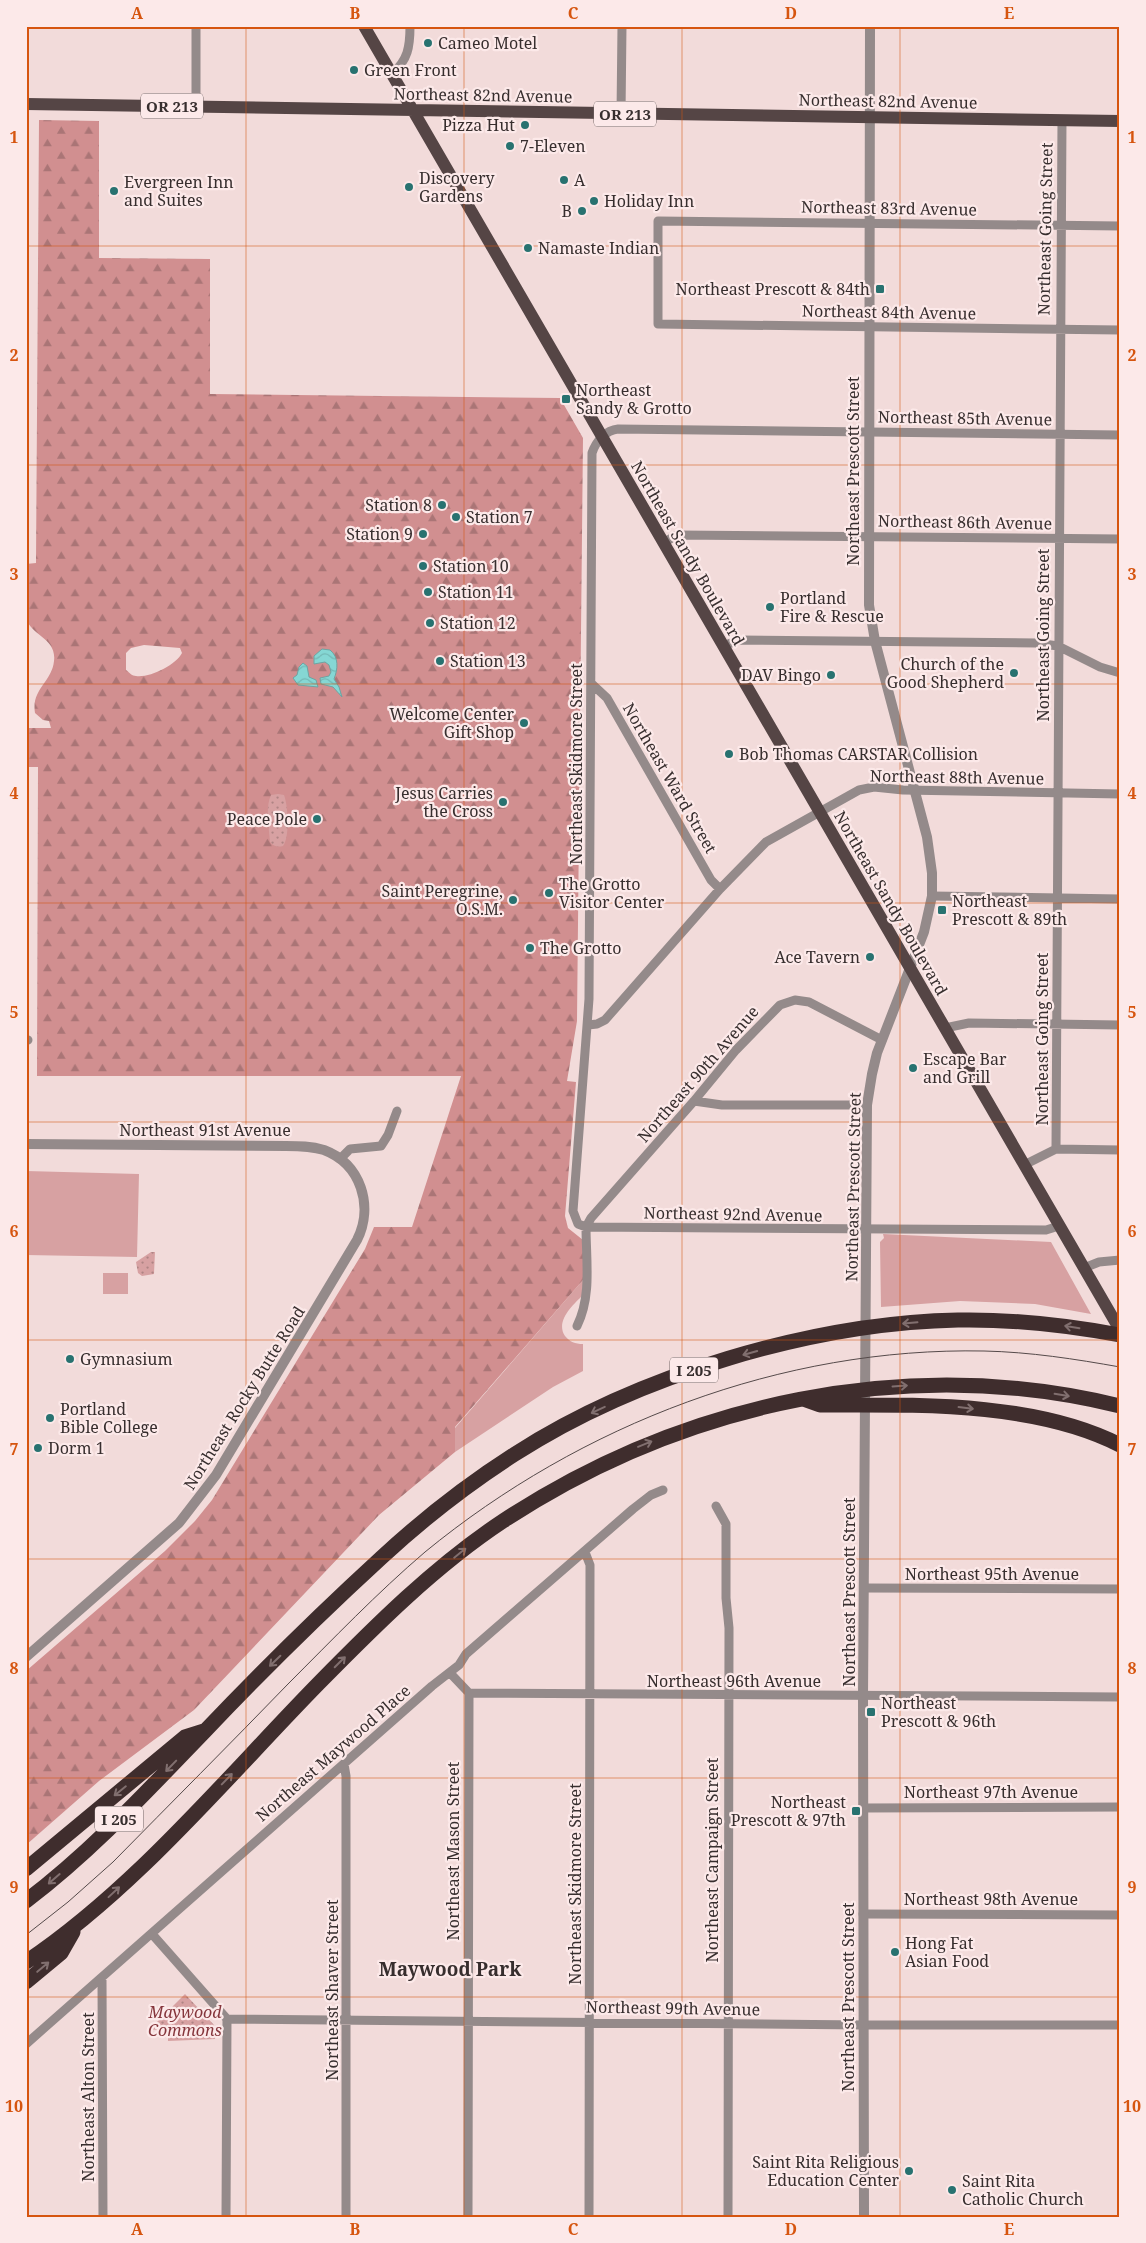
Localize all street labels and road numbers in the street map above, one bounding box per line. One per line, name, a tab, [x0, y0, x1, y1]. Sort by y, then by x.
street label: Northeast 82nd Avenue	[393, 82, 573, 108]
street label: Northeast 82nd Avenue	[798, 88, 978, 114]
road number: OR 213	[141, 94, 203, 118]
road number: OR 213	[594, 102, 656, 126]
street label: Northeast Going Street	[1032, 142, 1058, 316]
street label: Northeast 83rd Avenue	[801, 195, 977, 221]
street label: Northeast 84th Avenue	[802, 299, 976, 325]
street label: Northeast Prescott Street	[842, 376, 864, 566]
street label: Northeast 85th Avenue	[878, 405, 1052, 431]
street label: Northeast Sandy Boulevard	[626, 457, 750, 649]
street label: Northeast 86th Avenue	[878, 509, 1052, 535]
street label: Northeast Going Street	[1032, 548, 1054, 721]
street label: Northeast Skidmore Street	[565, 663, 587, 865]
street label: Northeast Ward Street	[618, 699, 722, 857]
street label: Northeast 88th Avenue	[870, 764, 1044, 790]
street label: Northeast Sandy Boulevard	[829, 807, 953, 999]
street label: Northeast Going Street	[1031, 952, 1053, 1125]
street label: Northeast 90th Avenue	[632, 1001, 764, 1147]
street label: Northeast Prescott Street	[840, 1092, 866, 1282]
street label: Northeast 91st Avenue	[119, 1119, 291, 1141]
street label: Northeast 92nd Avenue	[643, 1201, 823, 1227]
street label: Northeast Rocky Butte Road	[178, 1302, 310, 1494]
road number: I 205	[670, 1358, 718, 1382]
street label: Northeast Prescott Street	[838, 1497, 860, 1687]
street label: Northeast 95th Avenue	[905, 1563, 1079, 1585]
street label: Northeast 96th Avenue	[647, 1670, 821, 1692]
street label: Northeast Maywood Place	[251, 1680, 415, 1826]
street label: Northeast Campaign Street	[701, 1757, 723, 1962]
street label: Northeast Mason Street	[442, 1761, 464, 1940]
street label: Northeast 97th Avenue	[904, 1781, 1078, 1803]
street label: Northeast Skidmore Street	[564, 1783, 586, 1985]
road number: I 205	[95, 1806, 143, 1832]
street label: Northeast 98th Avenue	[904, 1888, 1078, 1910]
street label: Northeast Shaver Street	[321, 1899, 343, 2081]
street label: Northeast Prescott Street	[837, 1902, 859, 2092]
street label: Northeast 99th Avenue	[586, 1995, 760, 2021]
street label: Northeast Alton Street	[77, 2012, 99, 2182]

